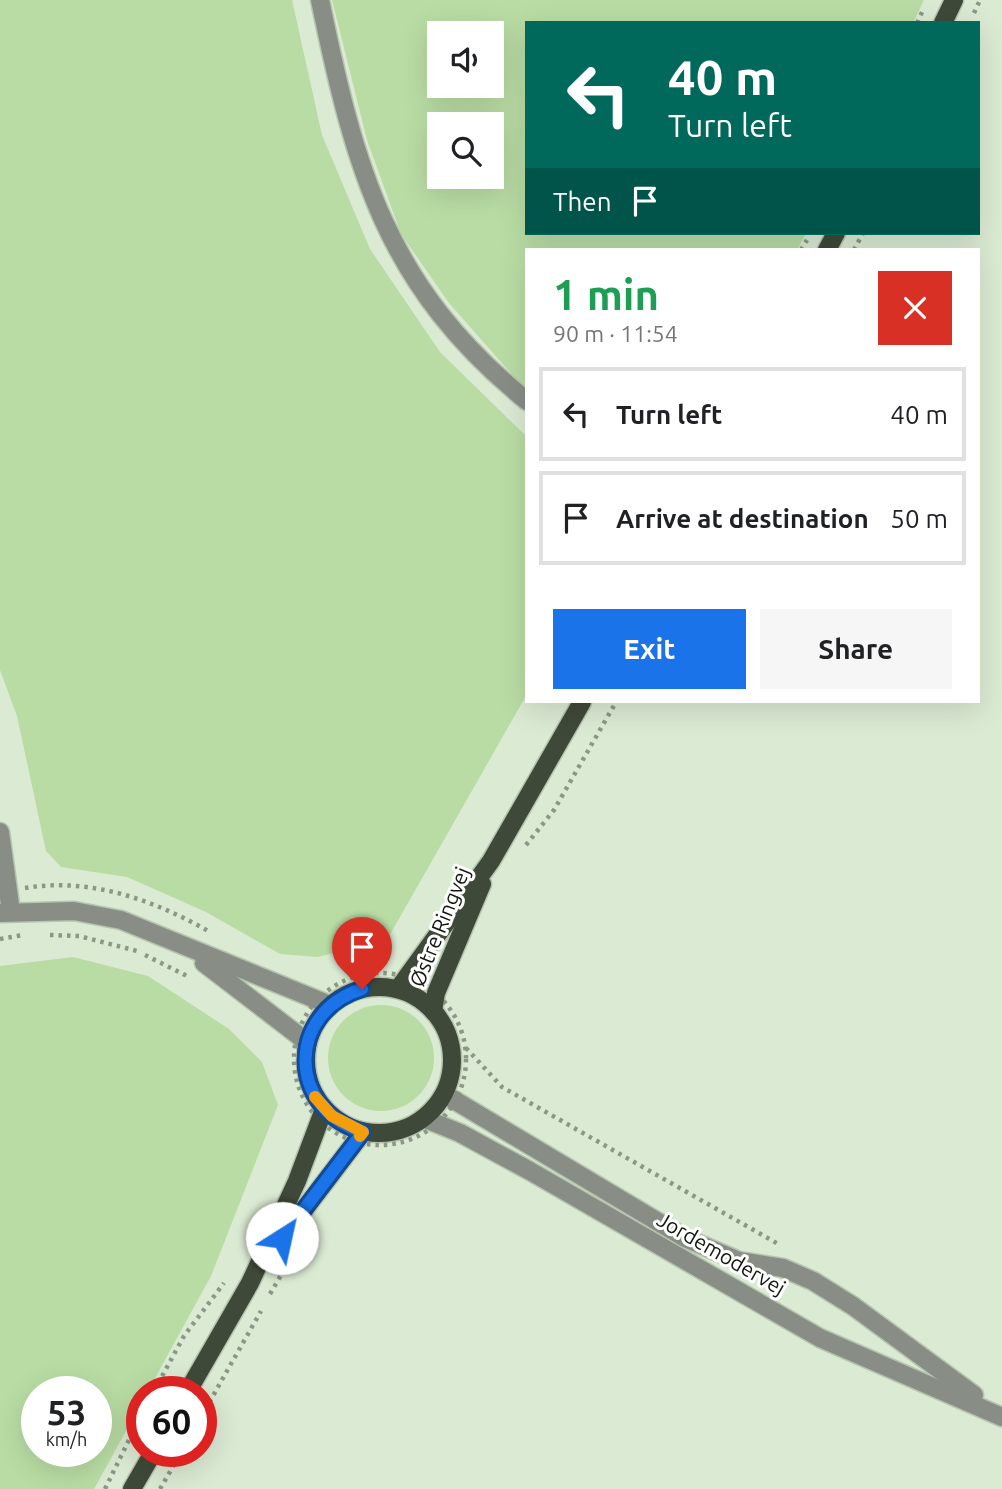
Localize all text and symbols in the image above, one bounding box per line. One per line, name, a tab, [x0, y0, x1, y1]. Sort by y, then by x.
map controls	[427, 21, 504, 189]
button: sound	[427, 21, 504, 98]
icon: left	[553, 49, 644, 140]
text: 40 m	[668, 49, 777, 104]
text: Turn left	[668, 107, 792, 143]
button: search	[427, 112, 504, 189]
icon: arrive	[626, 182, 664, 220]
text: Then	[553, 187, 612, 216]
text: 1 min	[553, 271, 659, 318]
button: close	[878, 271, 952, 345]
text: 90 m · 11:54	[553, 321, 678, 346]
icon: left	[557, 395, 595, 433]
text: Turn left	[616, 400, 722, 429]
text: 40 m	[890, 400, 948, 429]
icon: arrive	[557, 499, 595, 537]
text: Arrive at destination	[616, 504, 869, 533]
text: 50 m	[890, 504, 948, 533]
button: Exit	[553, 609, 746, 689]
button: Share	[760, 609, 952, 689]
street label: Østre Ringvej	[404, 863, 474, 990]
pin	[332, 917, 392, 989]
icon: arrive	[343, 928, 381, 966]
position arrow	[245, 1201, 319, 1275]
street label: Jordemodervej	[653, 1207, 790, 1300]
speed limit sign: 60	[126, 1376, 217, 1467]
text: 53	[47, 1392, 86, 1432]
text: km/h	[46, 1429, 87, 1449]

